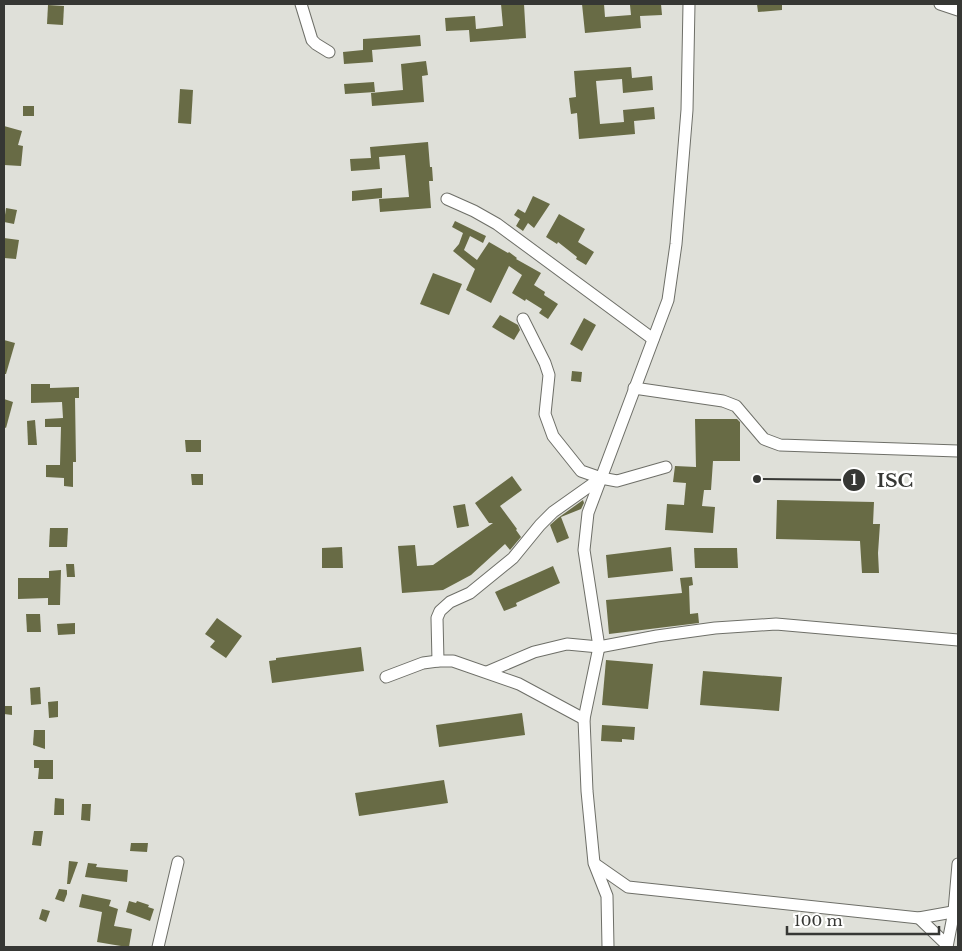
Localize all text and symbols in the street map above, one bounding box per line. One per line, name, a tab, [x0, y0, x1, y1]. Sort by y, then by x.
callout: ISC	[842, 463, 923, 497]
text: ISC	[877, 469, 913, 492]
text: 1	[851, 470, 858, 489]
scale bar	[787, 904, 940, 936]
text: 100 m	[794, 911, 843, 930]

